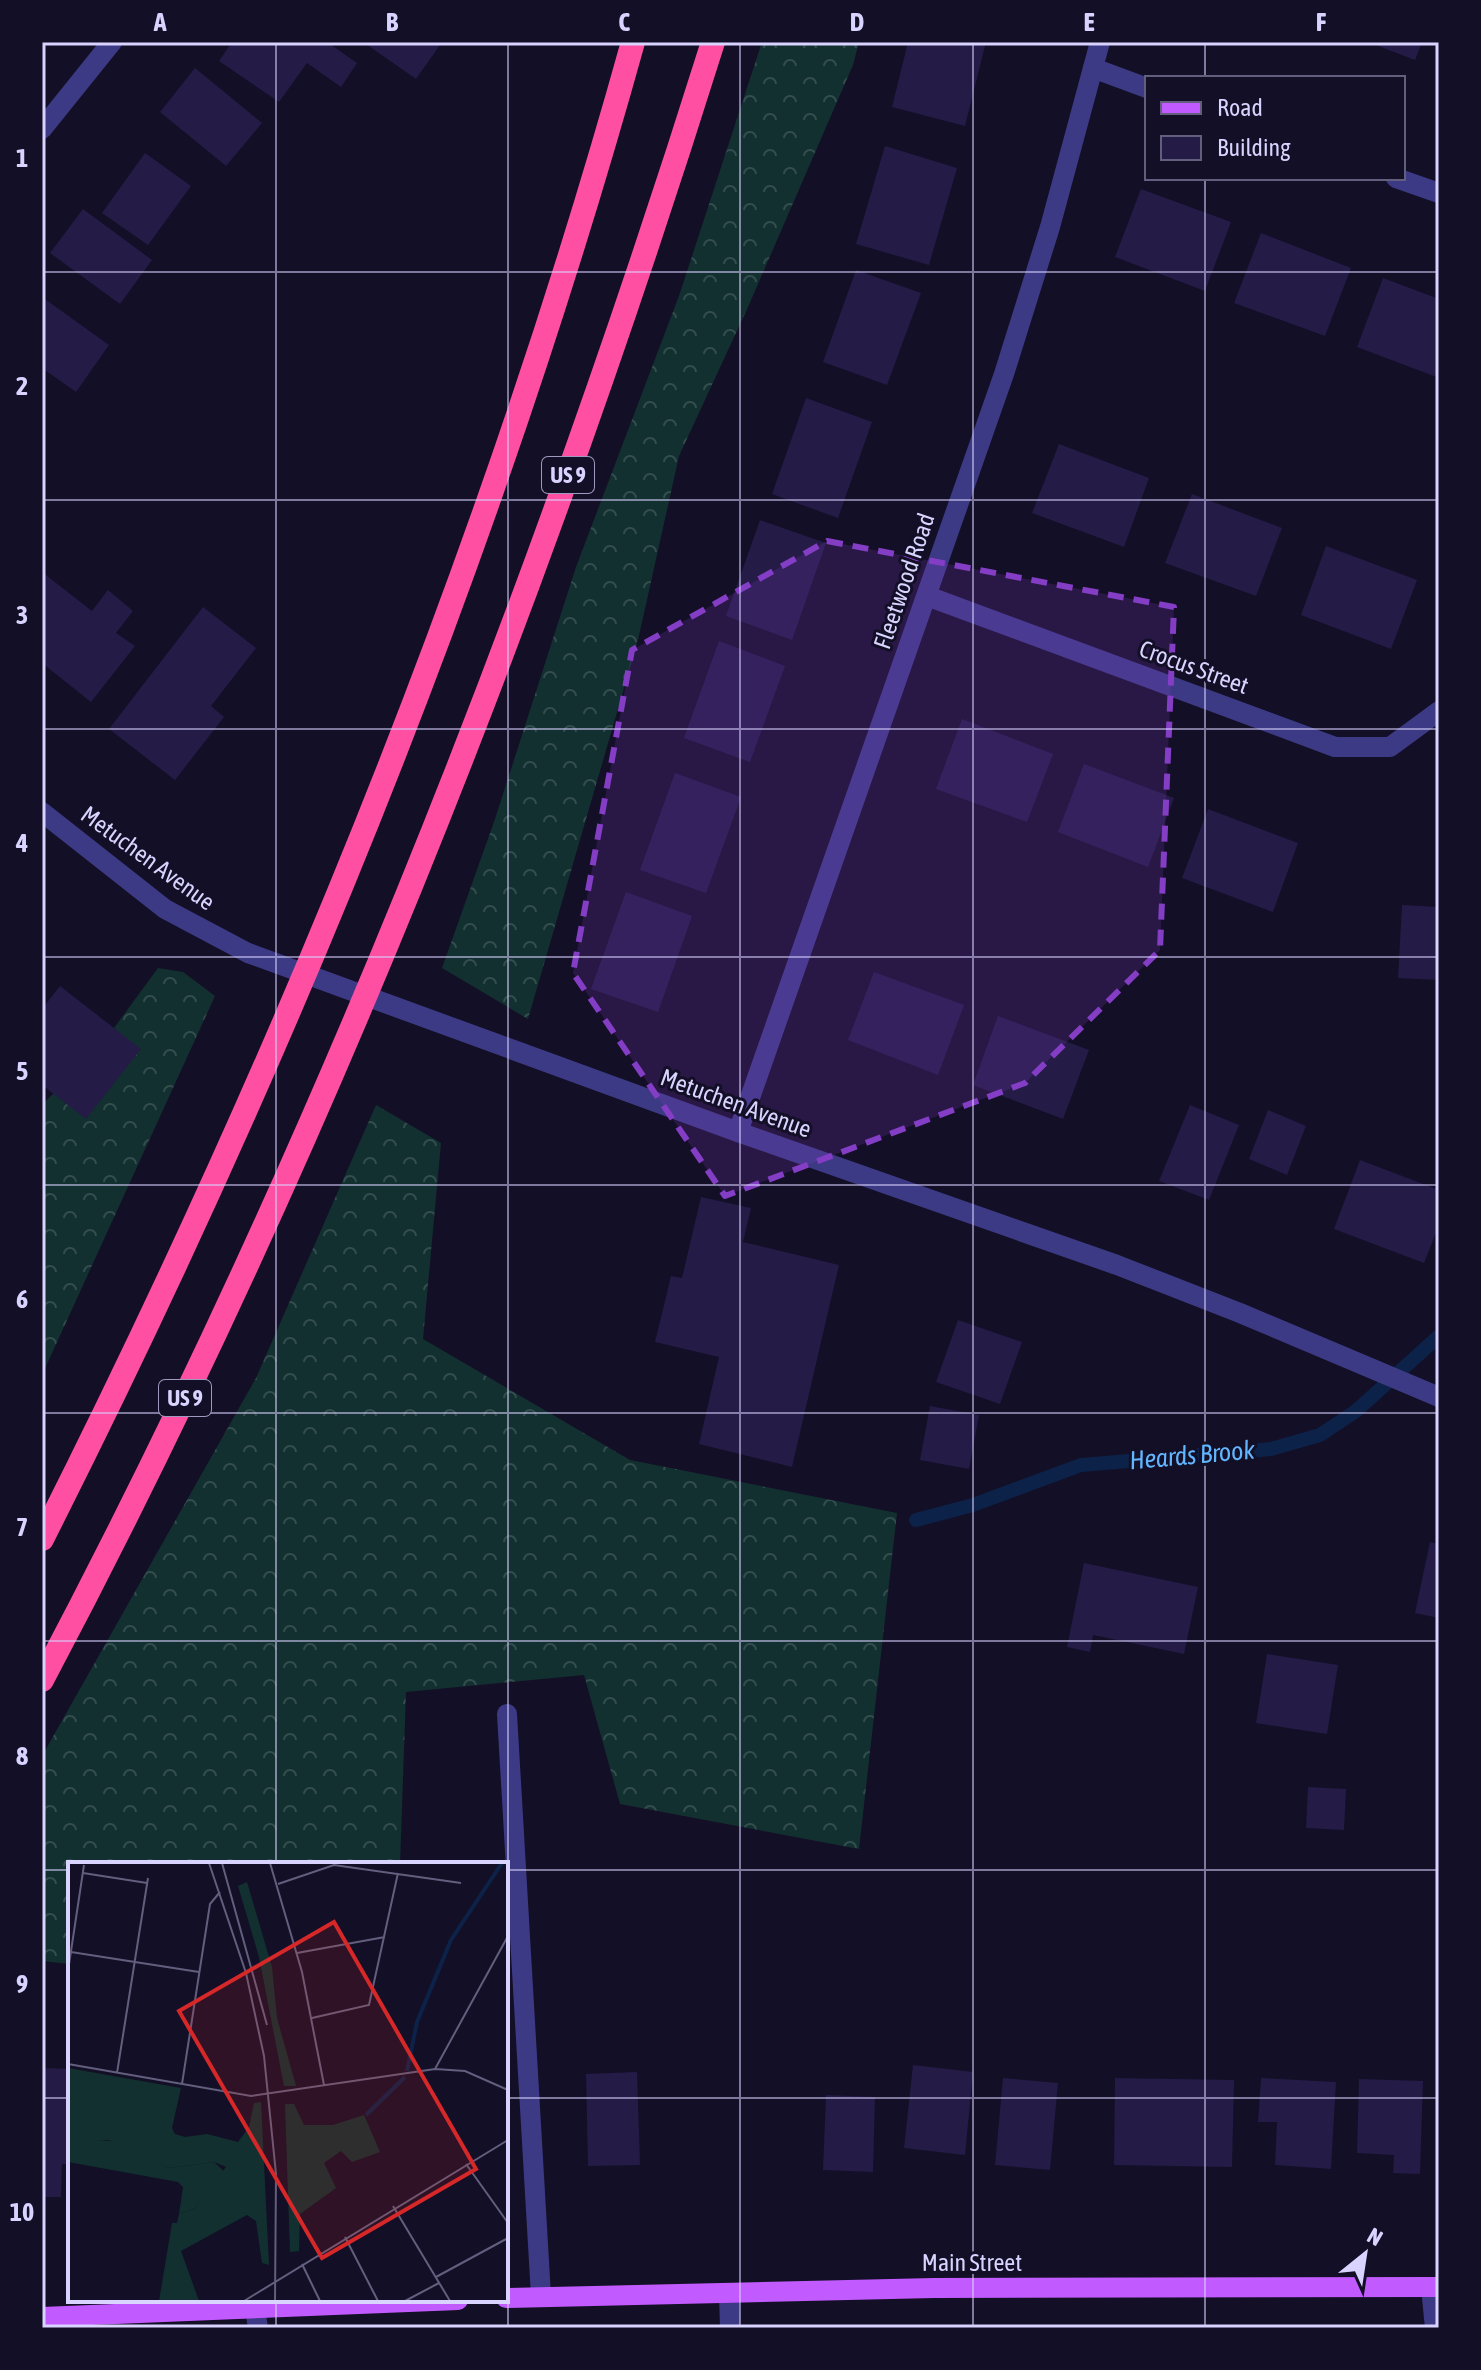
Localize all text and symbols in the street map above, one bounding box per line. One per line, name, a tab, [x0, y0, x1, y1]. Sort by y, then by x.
text: A	[153, 7, 167, 37]
text: B	[386, 7, 399, 37]
text: C	[618, 7, 630, 37]
text: D	[850, 7, 864, 37]
text: E	[1083, 7, 1095, 37]
text: F	[1316, 7, 1327, 37]
legend	[1145, 76, 1405, 180]
text: Road	[1217, 94, 1263, 121]
text: Building	[1217, 134, 1291, 161]
text: 1	[16, 143, 28, 173]
text: 2	[16, 371, 28, 401]
road number: US 9	[542, 457, 594, 493]
street label: Fleetwood Road	[868, 510, 940, 652]
text: 3	[16, 600, 28, 630]
street label: Crocus Street	[1136, 635, 1252, 699]
street label: Metuchen Avenue	[76, 801, 220, 915]
text: 4	[15, 828, 28, 858]
text: 5	[16, 1056, 28, 1086]
street label: Metuchen Avenue	[657, 1063, 815, 1143]
text: 6	[16, 1284, 28, 1314]
road number: US 9	[159, 1380, 211, 1416]
water label: Heards Brook	[1128, 1435, 1256, 1475]
text: 7	[16, 1512, 28, 1542]
text: 8	[16, 1741, 28, 1771]
inset map	[68, 1862, 508, 2302]
text: 9	[16, 1969, 28, 1999]
text: 10	[10, 2197, 34, 2227]
north arrow	[1325, 2214, 1405, 2294]
text: N	[1363, 2222, 1387, 2251]
street label: Main Street	[922, 2249, 1022, 2276]

